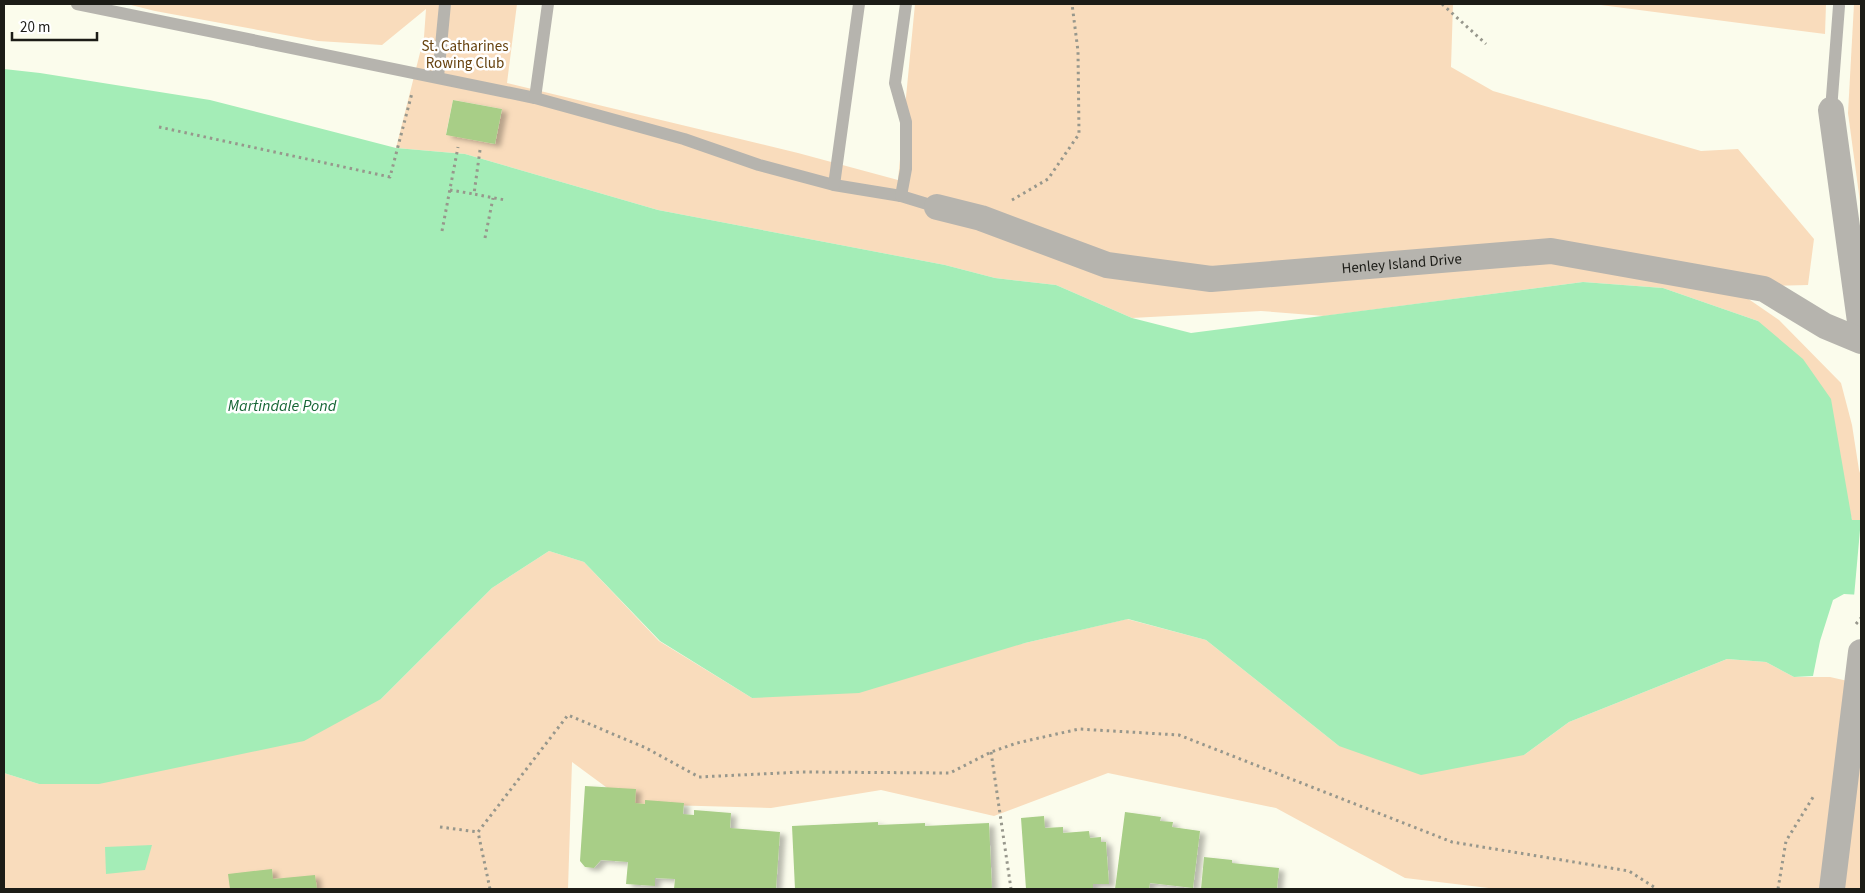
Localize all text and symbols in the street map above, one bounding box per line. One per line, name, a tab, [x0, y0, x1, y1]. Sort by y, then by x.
scale bar	[12, 10, 98, 42]
text: 20 m	[20, 17, 50, 38]
park label: St. Catharines Rowing Club	[421, 36, 509, 74]
street label: Henley Island Drive	[1341, 248, 1463, 279]
water label: Martindale Pond	[228, 395, 337, 417]

